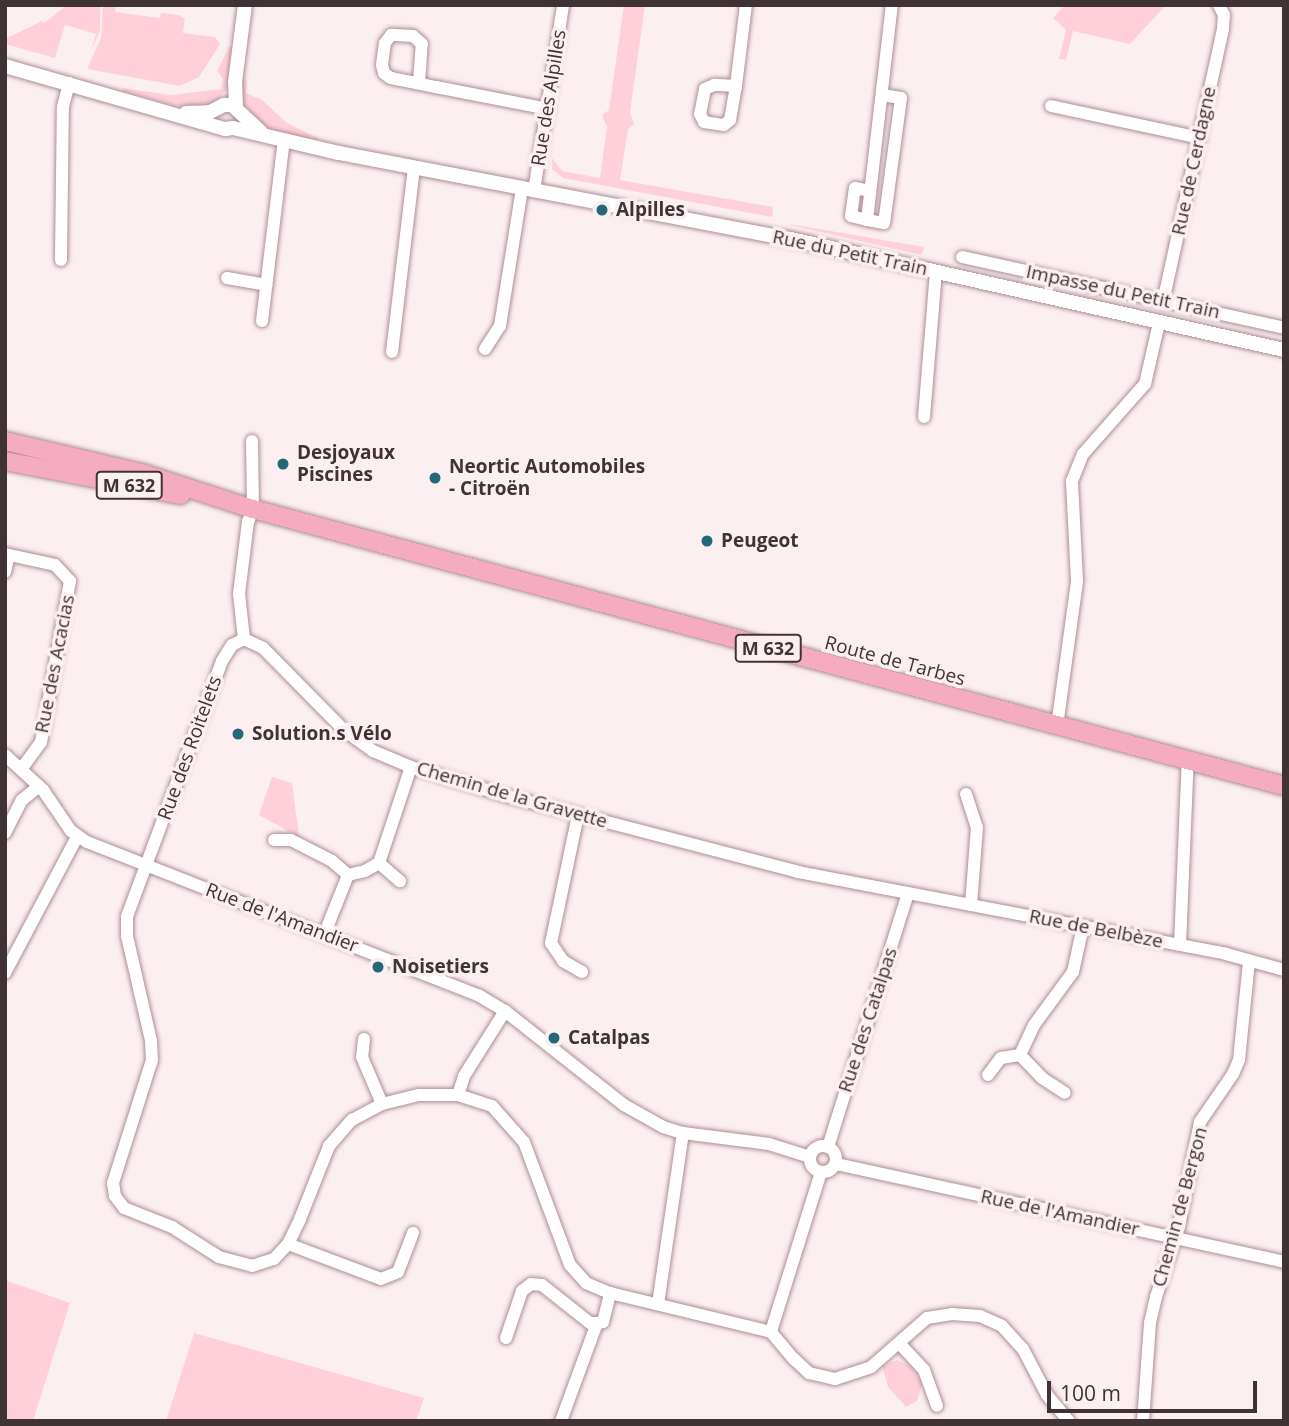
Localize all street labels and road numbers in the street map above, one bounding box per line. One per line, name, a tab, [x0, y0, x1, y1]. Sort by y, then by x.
street label: Rue des Alpilles	[527, 28, 571, 168]
street label: Rue de Cerdagne	[1167, 85, 1221, 237]
street label: Rue du Petit Train	[770, 225, 930, 281]
street label: Impasse du Petit Train	[1024, 260, 1222, 324]
road number: M 632	[94, 471, 164, 500]
street label: Rue des Acacias	[30, 593, 80, 735]
street label: Route de Tarbes	[822, 631, 968, 691]
road number: M 632	[733, 634, 803, 662]
street label: Rue des Roitelets	[153, 673, 227, 823]
street label: Chemin de la Gravette	[414, 757, 610, 833]
street label: Rue de l'Amandier	[202, 878, 362, 958]
street label: Rue de Belbèze	[1027, 905, 1165, 953]
street label: Rue des Catalpas	[834, 945, 902, 1095]
street label: Chemin de Bergon	[1148, 1125, 1212, 1289]
street label: Rue de l'Amandier	[978, 1185, 1142, 1241]

